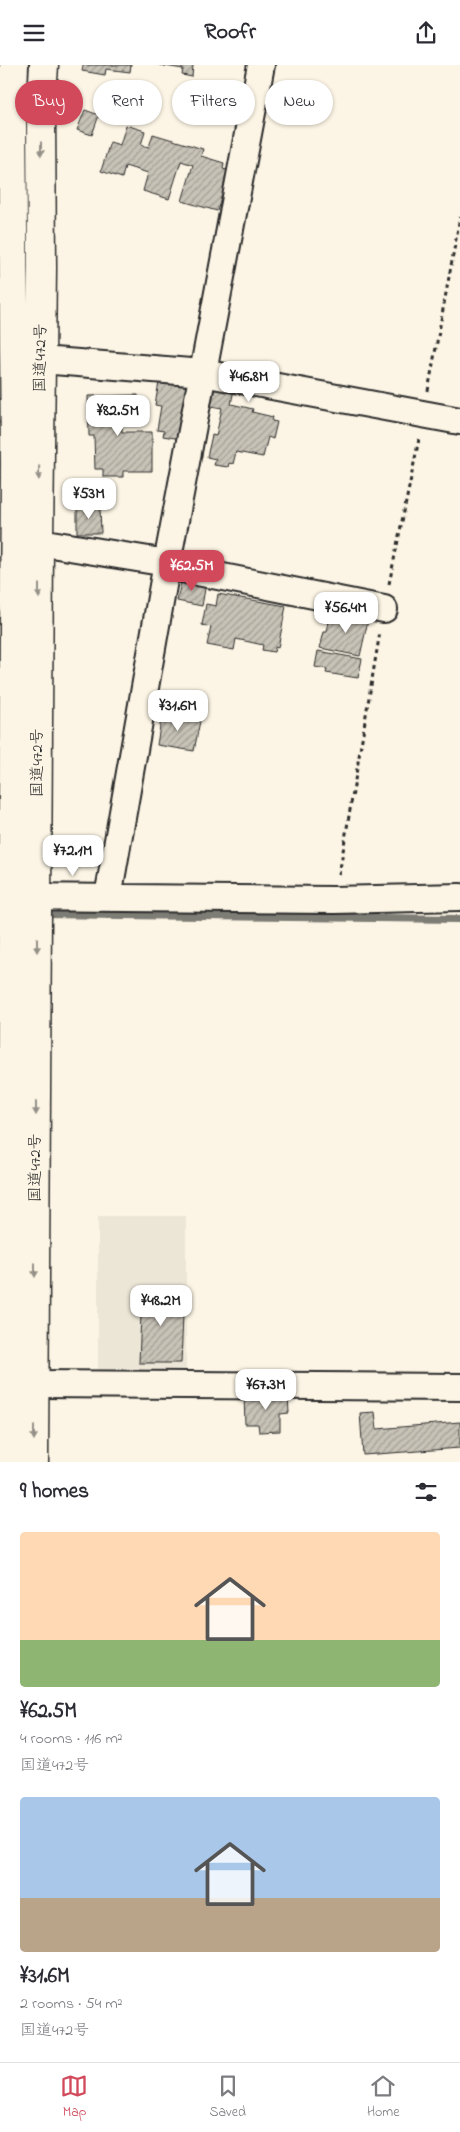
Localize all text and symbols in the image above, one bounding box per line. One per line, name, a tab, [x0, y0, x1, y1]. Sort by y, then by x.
text: Roofr	[204, 17, 256, 49]
icon: menu	[20, 19, 48, 47]
icon: share	[412, 19, 440, 47]
chip: Buy	[15, 80, 83, 125]
chip: Rent	[93, 80, 162, 125]
chip: Filters	[172, 80, 255, 125]
chip: New	[265, 80, 333, 125]
one-way arrow	[37, 141, 45, 157]
street label: 国道472号	[28, 323, 54, 393]
pin: ¥46.8M	[208, 361, 290, 403]
text: ¥46.8M	[230, 365, 268, 389]
pin: ¥82.5M	[77, 395, 159, 437]
text: ¥82.5M	[97, 399, 139, 423]
one-way arrow	[35, 466, 43, 482]
pin: ¥53M	[59, 477, 119, 520]
text: ¥53M	[73, 482, 105, 506]
pin: ¥62.5M	[151, 549, 233, 592]
text: ¥62.5M	[170, 554, 214, 578]
one-way arrow	[35, 583, 43, 599]
pin: ¥56.4M	[305, 591, 387, 634]
text: ¥56.4M	[325, 596, 367, 620]
pin: ¥31.6M	[137, 689, 219, 732]
text: ¥31.6M	[159, 694, 197, 718]
street label: 国道472号	[26, 728, 50, 798]
pin: ¥72.1M	[32, 835, 114, 877]
text: ¥72.1M	[54, 839, 92, 863]
one-way arrow	[33, 938, 41, 954]
one-way arrow	[32, 1100, 40, 1116]
street label: 国道472号	[24, 1133, 48, 1203]
one-way arrow	[31, 1263, 39, 1279]
pin: ¥48.2M	[120, 1285, 202, 1327]
text: ¥48.2M	[141, 1289, 181, 1313]
pin: ¥67.3M	[225, 1369, 307, 1411]
text: ¥67.3M	[246, 1373, 286, 1397]
one-way arrow	[30, 1425, 38, 1441]
text: 9 homes	[20, 1477, 89, 1507]
icon: filters	[412, 1478, 440, 1506]
icon: home	[185, 1564, 275, 1654]
text: ¥62.5M	[20, 1697, 77, 1727]
text: 4 rooms · 116 m²	[20, 1727, 123, 1751]
text: 国道472号	[20, 1754, 89, 1778]
icon: home	[185, 1829, 275, 1919]
text: ¥31.6M	[20, 1962, 70, 1992]
text: 2 rooms · 54 m²	[20, 1992, 122, 2016]
text: 国道472号	[20, 2019, 89, 2043]
tab: Map	[60, 2072, 88, 2123]
tab: Saved	[209, 2072, 246, 2123]
tab: Home	[367, 2072, 400, 2123]

